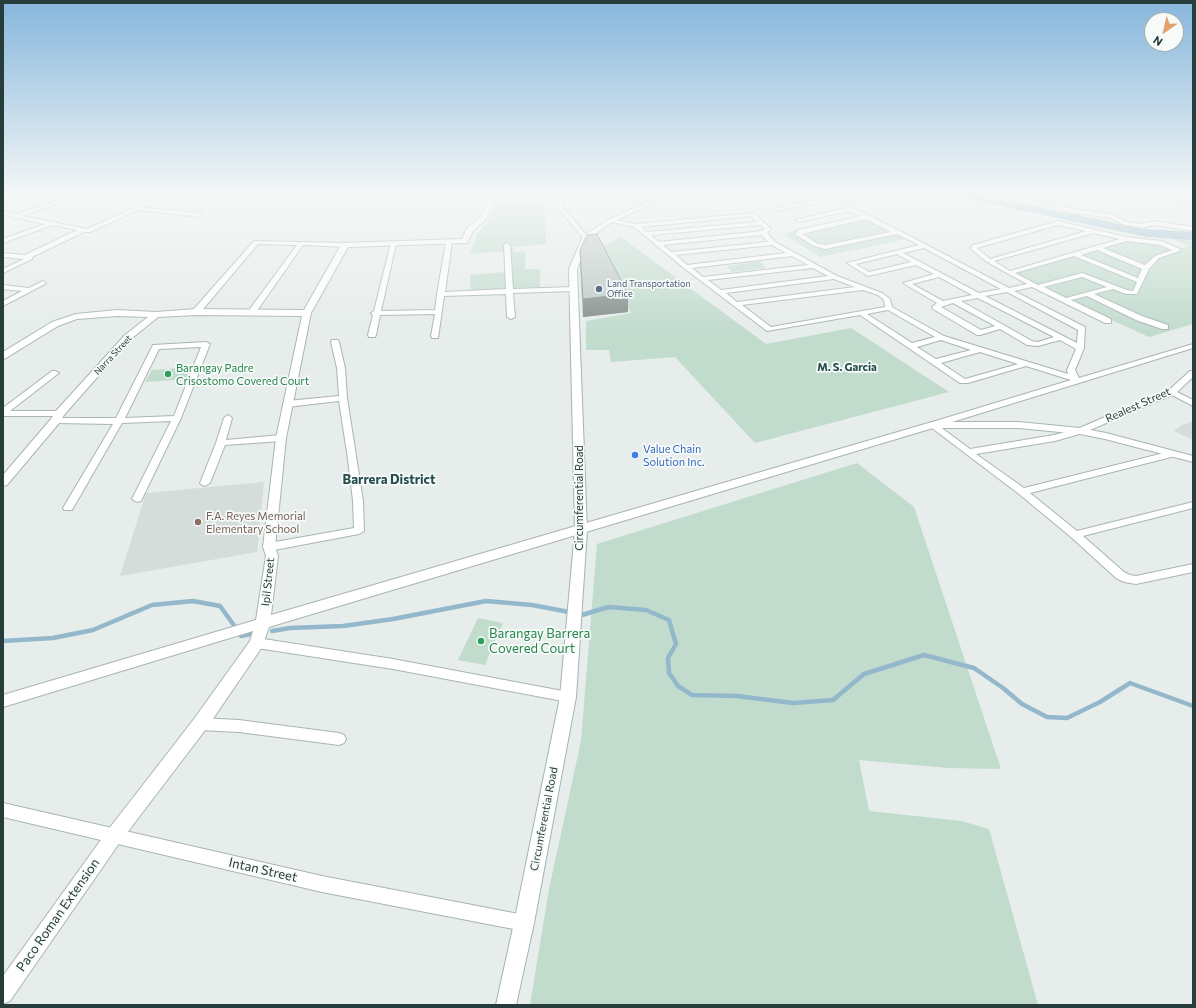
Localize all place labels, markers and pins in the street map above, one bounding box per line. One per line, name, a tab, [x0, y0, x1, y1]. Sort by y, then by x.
place label: Land Transportation Office	[607, 279, 691, 300]
marker: Land Transportation Office	[594, 284, 604, 294]
place label: Barangay Padre Crisostomo Covered Court	[176, 361, 309, 387]
marker: Barangay Padre Crisostomo Covered Court	[163, 369, 173, 379]
place label: Value Chain Solution Inc.	[643, 442, 705, 468]
marker: Value Chain Solution Inc.	[630, 450, 640, 460]
place label: F.A. Reyes Memorial Elementary School	[206, 509, 306, 535]
marker: F.A. Reyes Memorial Elementary School	[193, 517, 203, 527]
place label: Barangay Barrera Covered Court	[489, 626, 590, 657]
marker: Barangay Barrera Covered Court	[476, 636, 486, 646]

